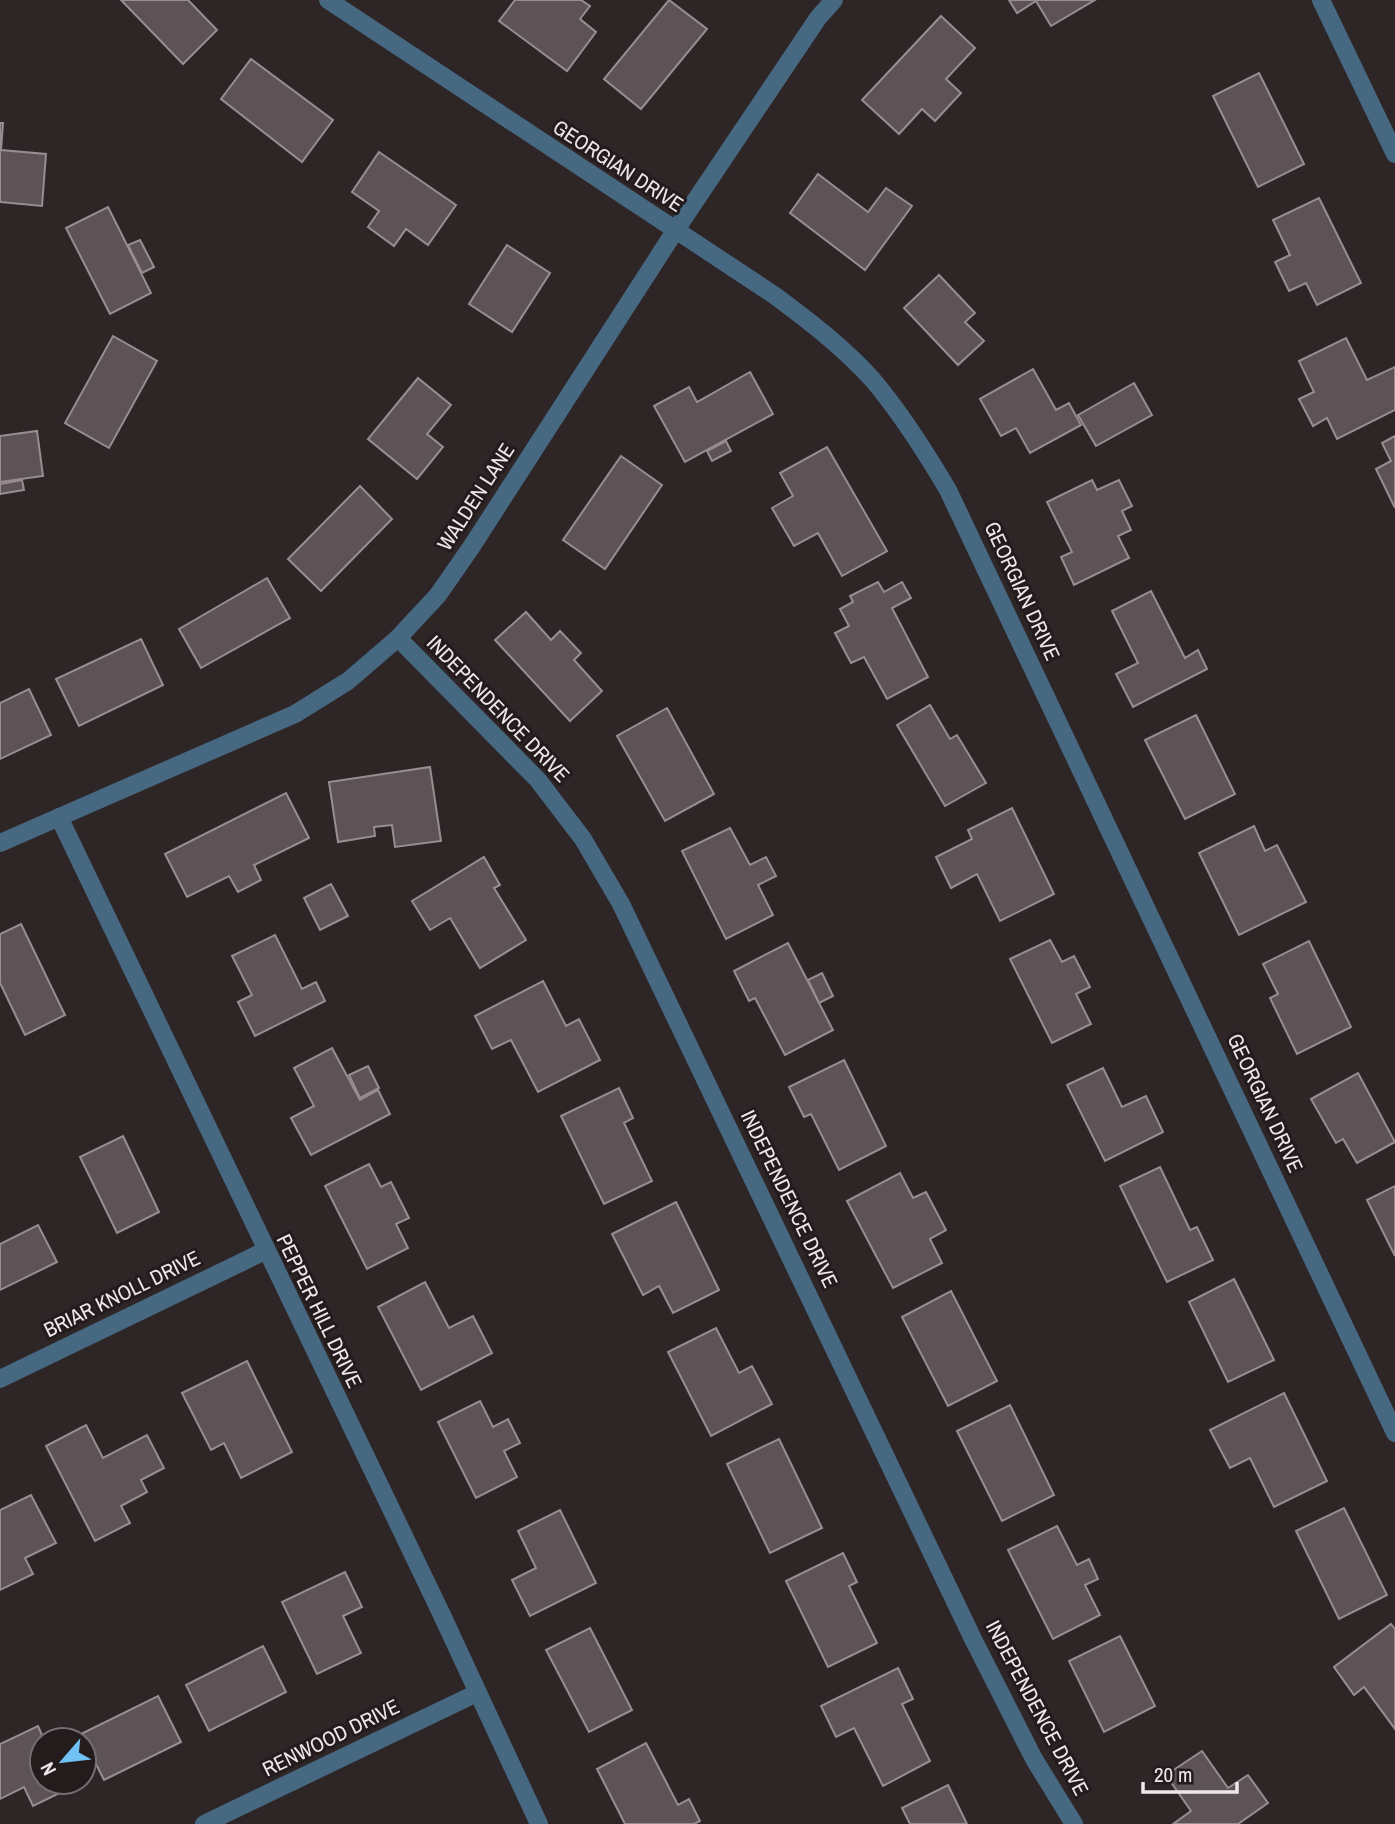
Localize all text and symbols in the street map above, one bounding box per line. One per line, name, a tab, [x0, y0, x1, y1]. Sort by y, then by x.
street label: GEORGIAN DRIVE	[547, 113, 689, 219]
street label: WALDEN LANE	[430, 437, 521, 556]
street label: GEORGIAN DRIVE	[978, 517, 1067, 665]
street label: INDEPENDENCE DRIVE	[420, 629, 576, 789]
street label: GEORGIAN DRIVE	[1221, 1029, 1310, 1177]
street label: INDEPENDENCE DRIVE	[734, 1105, 845, 1292]
street label: PEPPER HILL DRIVE	[270, 1229, 369, 1393]
street label: BRIAR KNOLL DRIVE	[39, 1243, 205, 1344]
street label: INDEPENDENCE DRIVE	[979, 1615, 1096, 1800]
street label: RENWOOD DRIVE	[257, 1692, 404, 1783]
north arrow	[28, 1726, 98, 1796]
scale bar	[1143, 1750, 1238, 1794]
text: N	[34, 1758, 62, 1780]
text: 20 m	[1154, 1760, 1192, 1789]

